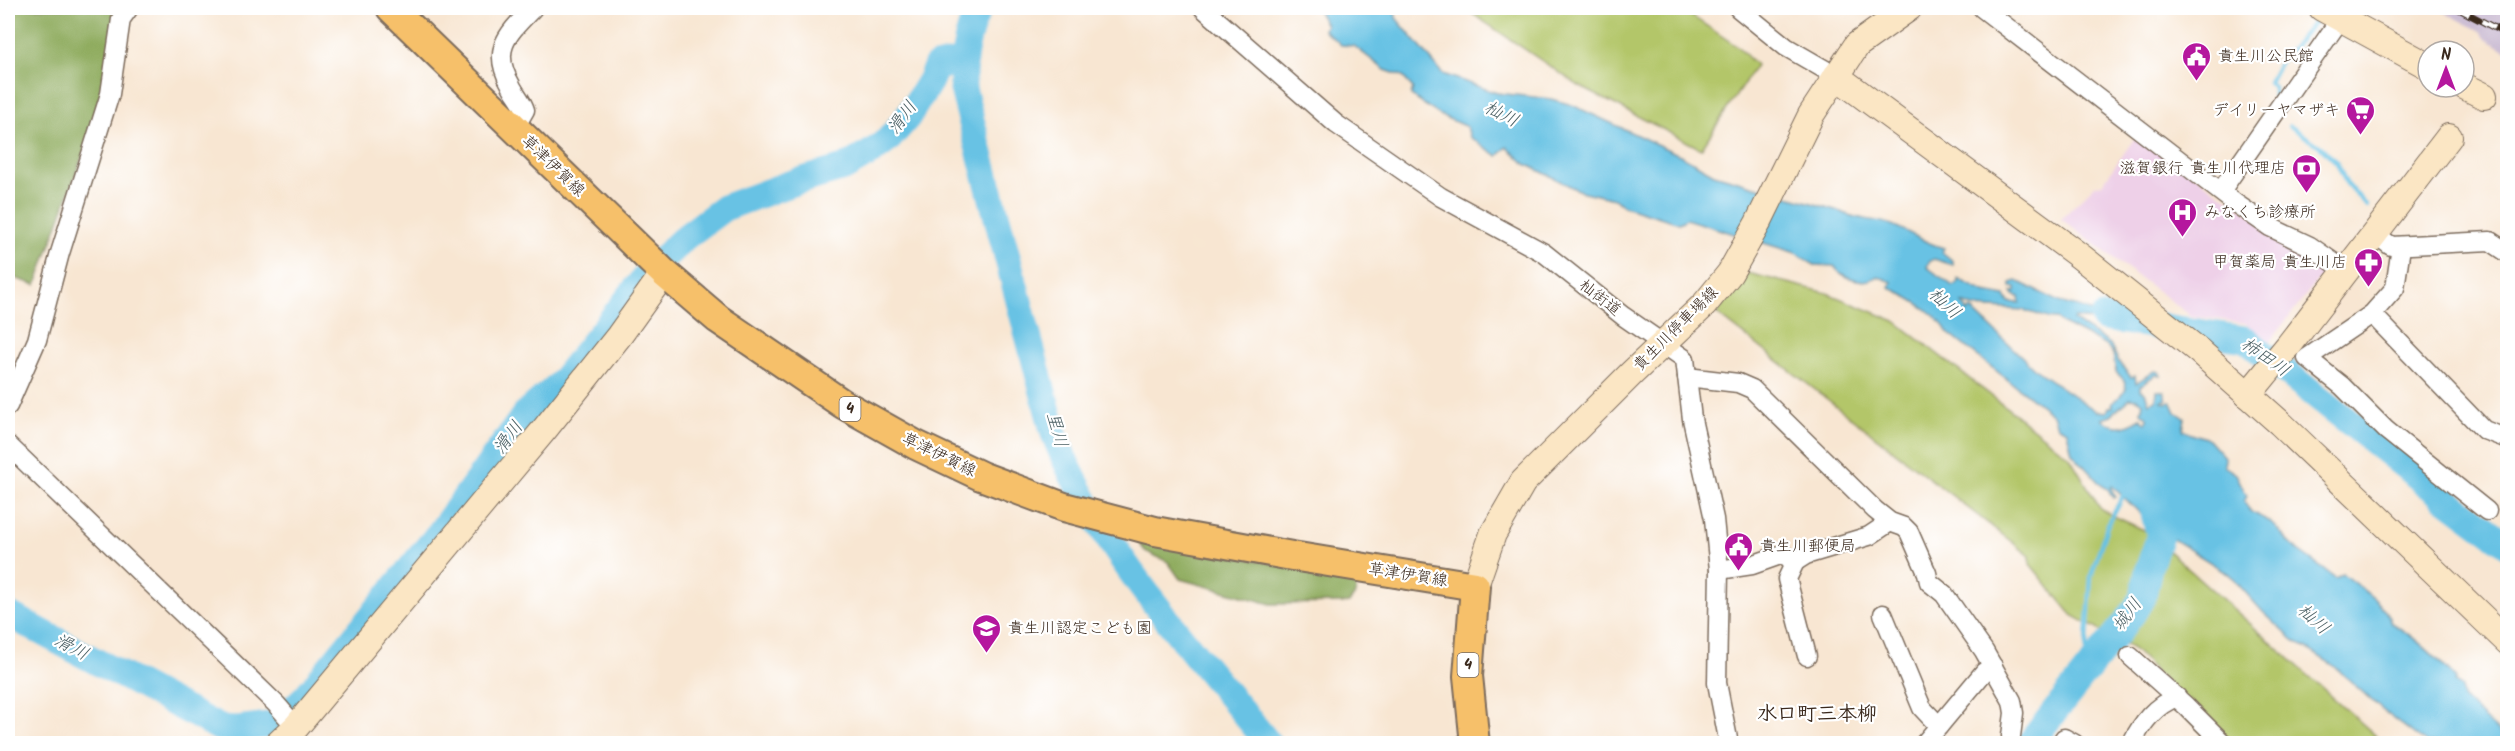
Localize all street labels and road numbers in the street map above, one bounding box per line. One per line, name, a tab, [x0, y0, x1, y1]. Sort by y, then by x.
street label: 草津伊賀線	[516, 129, 590, 203]
street label: 杣街道	[1573, 273, 1627, 323]
street label: 貴生川停車場線	[1628, 281, 1724, 377]
road number: 4	[840, 397, 860, 421]
street label: 草津伊賀線	[898, 426, 980, 484]
street label: 草津伊賀線	[1367, 556, 1449, 594]
road number: 4	[1458, 653, 1478, 677]

